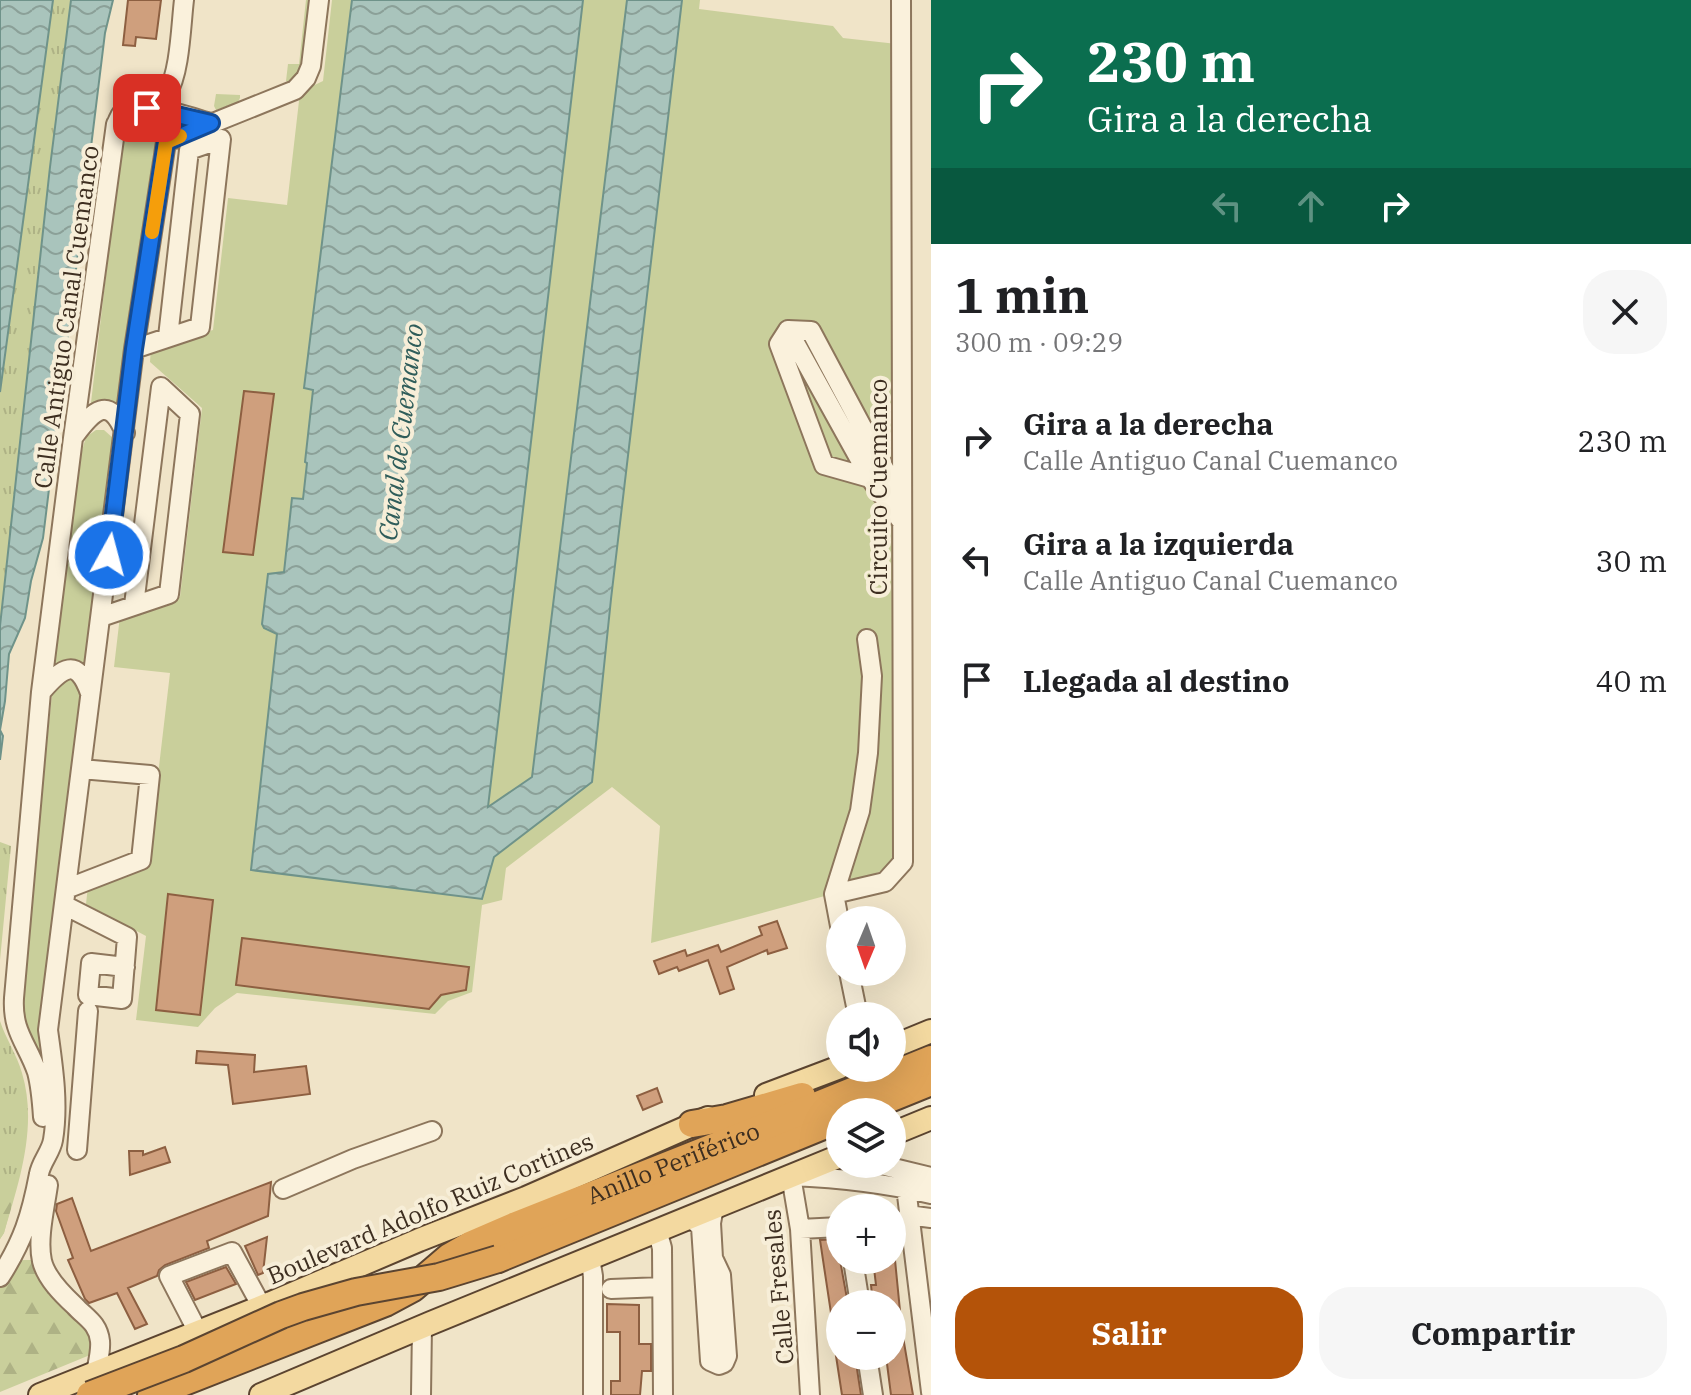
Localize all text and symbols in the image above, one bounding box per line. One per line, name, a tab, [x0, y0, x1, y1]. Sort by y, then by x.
text: 230 m	[1087, 25, 1255, 97]
icon: right	[955, 32, 1059, 136]
pin	[113, 74, 181, 142]
icon: arrive	[125, 86, 169, 130]
text: Gira a la derecha	[1087, 95, 1372, 142]
street label: Calle Antiguo Canal Cuemanco	[26, 143, 106, 491]
icon: left	[1205, 184, 1249, 228]
icon: ahead	[1289, 184, 1333, 228]
icon: right	[1373, 184, 1417, 228]
text: 1 min	[955, 264, 1089, 326]
button: close	[1583, 270, 1667, 354]
water label: Canal de Cuemanco	[370, 322, 430, 542]
text: 300 m · 09:29	[955, 325, 1123, 359]
street label: Circuito Cuemanco	[862, 379, 894, 595]
text: Gira a la derecha	[1023, 404, 1274, 443]
icon: right	[955, 418, 999, 462]
text: 230 m	[1577, 421, 1667, 460]
text: Calle Antiguo Canal Cuemanco	[1023, 443, 1398, 477]
position arrow	[67, 513, 151, 597]
text: Gira a la izquierda	[1023, 524, 1294, 563]
icon: left	[955, 538, 999, 582]
text: 30 m	[1595, 541, 1667, 580]
text: Calle Antiguo Canal Cuemanco	[1023, 563, 1398, 597]
icon: arrive	[955, 658, 999, 702]
text: Llegada al destino	[1023, 661, 1289, 700]
text: 40 m	[1595, 661, 1667, 700]
north arrow	[826, 906, 906, 986]
map controls	[826, 906, 906, 1370]
button: sound	[826, 1002, 906, 1082]
button: layers	[826, 1098, 906, 1178]
street label: Anillo Periférico	[582, 1114, 764, 1211]
street label: Boulevard Adolfo Ruiz Cortines	[262, 1125, 598, 1291]
button: +	[826, 1194, 906, 1274]
street label: Calle Fresales	[755, 1208, 801, 1366]
button: Salir	[955, 1287, 1303, 1379]
button: Compartir	[1319, 1287, 1667, 1379]
button: −	[826, 1290, 906, 1370]

